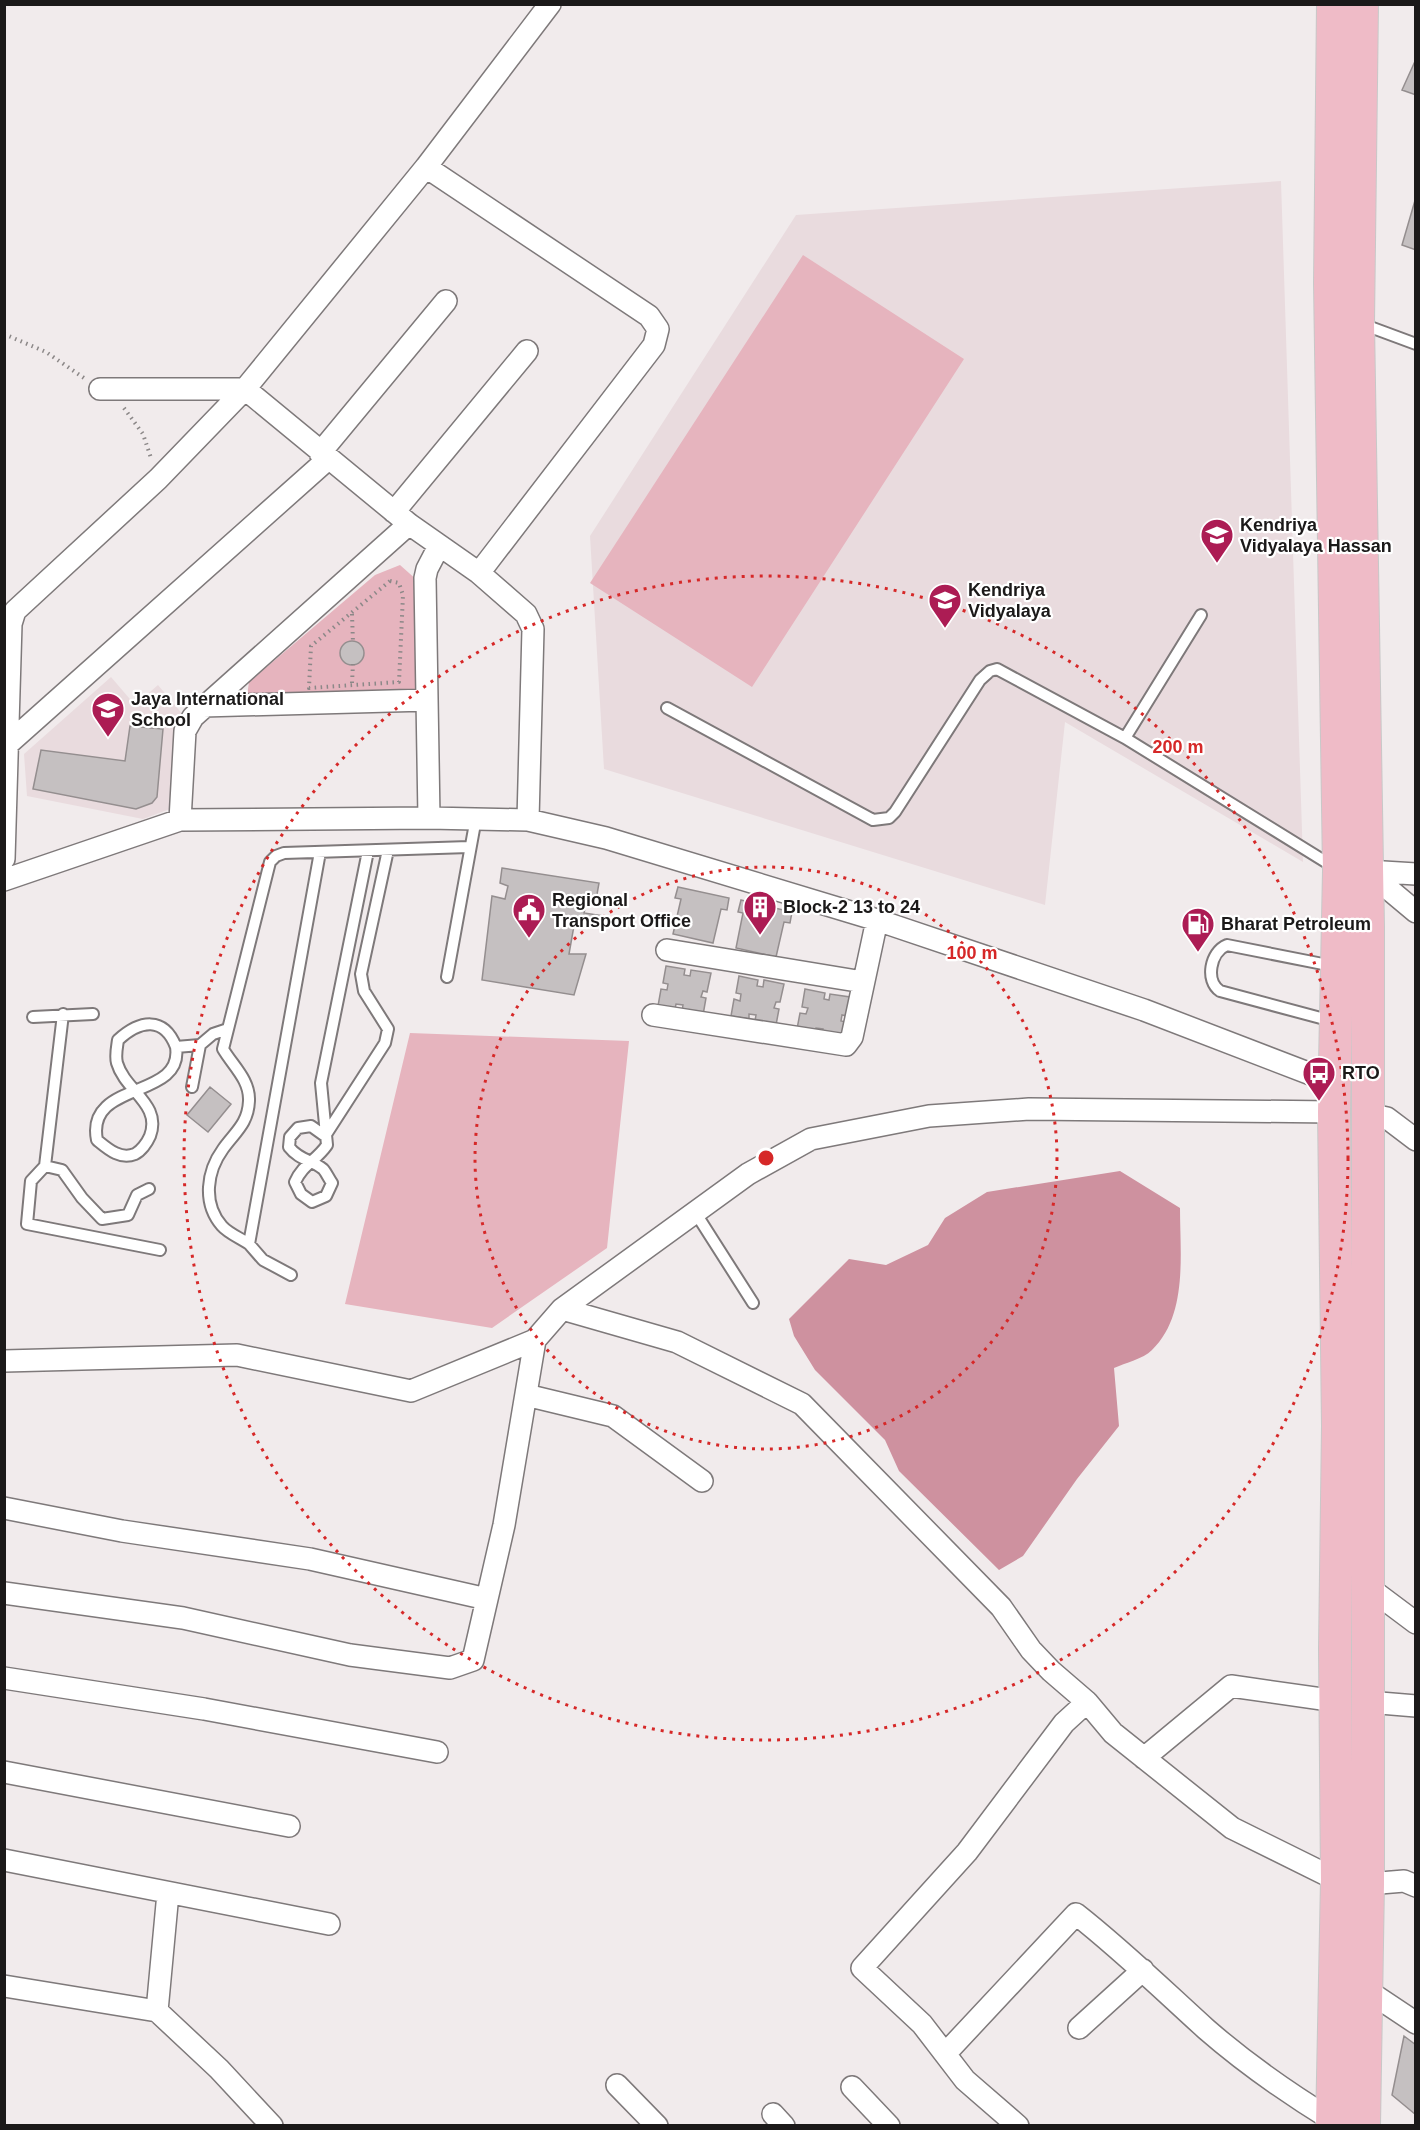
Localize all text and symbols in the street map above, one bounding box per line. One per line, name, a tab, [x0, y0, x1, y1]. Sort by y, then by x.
place label: Kendriya Vidyalaya Hassan	[1240, 515, 1392, 556]
school or university icon: Kendriya Vidyalaya Hassan	[1199, 517, 1235, 564]
place label: Kendriya Vidyalaya	[968, 580, 1052, 621]
school or university icon: Kendriya Vidyalaya	[927, 582, 963, 629]
place label: Jaya International School	[131, 689, 284, 730]
school or university icon: Jaya International School	[90, 691, 126, 738]
text: 200 m	[1152, 737, 1204, 757]
building icon: Block-2 13 to 24	[742, 889, 778, 936]
place label: Regional Transport Office	[552, 890, 691, 931]
public building icon: Regional Transport Office	[511, 892, 547, 939]
place label: Block-2 13 to 24	[783, 897, 920, 917]
fuel station icon: Bharat Petroleum	[1180, 906, 1216, 953]
place label: Bharat Petroleum	[1221, 914, 1371, 934]
text: 100 m	[946, 943, 998, 963]
bus stop icon: RTO	[1301, 1055, 1337, 1102]
place label: RTO	[1342, 1063, 1380, 1083]
centre of rings	[756, 1148, 776, 1168]

